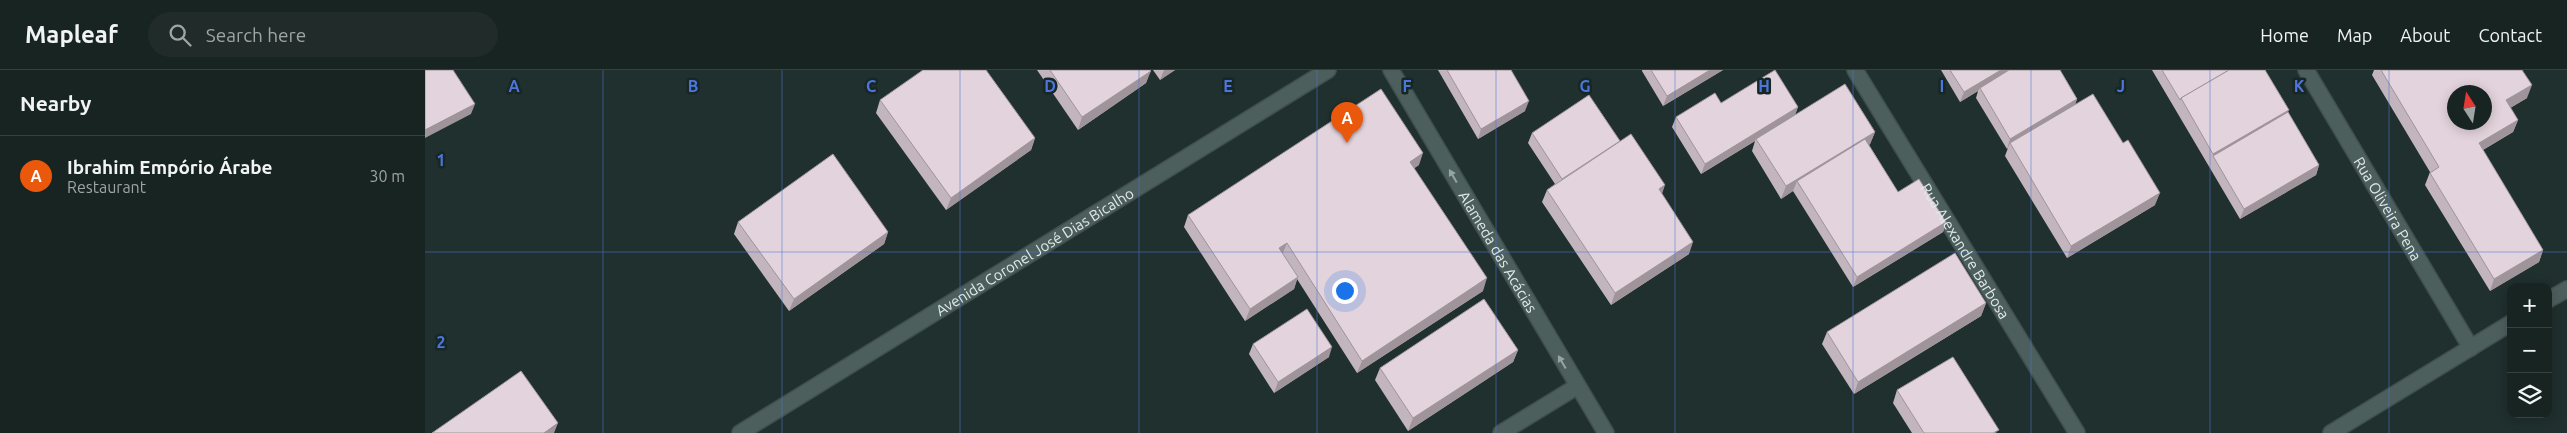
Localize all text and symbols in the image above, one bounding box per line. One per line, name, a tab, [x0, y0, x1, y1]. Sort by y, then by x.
search box	[148, 12, 498, 57]
text: Mapleaf	[25, 21, 118, 48]
icon: search	[166, 21, 194, 49]
text: Search here	[206, 24, 306, 46]
text: Home	[2260, 25, 2309, 45]
text: Map	[2337, 25, 2372, 45]
text: About	[2400, 25, 2450, 45]
text: Contact	[2478, 25, 2542, 45]
text: A	[508, 77, 520, 95]
text: B	[688, 77, 698, 95]
text: C	[866, 77, 876, 95]
text: D	[1044, 77, 1056, 95]
text: E	[1223, 77, 1233, 95]
text: F	[1403, 77, 1412, 95]
text: G	[1579, 77, 1591, 95]
text: H	[1758, 77, 1770, 95]
text: I	[1940, 77, 1944, 95]
text: J	[2117, 77, 2125, 95]
text: K	[2294, 77, 2305, 95]
north arrow	[2447, 85, 2492, 130]
text: Nearby	[20, 91, 91, 115]
pin: A	[1331, 102, 1363, 143]
text: 1	[436, 151, 446, 169]
street label: Rua Oliveira Pena	[2351, 154, 2425, 263]
text: Ibrahim Empório Árabe	[67, 156, 273, 178]
text: A	[30, 167, 42, 185]
text: 30 m	[369, 167, 405, 185]
one-way arrow	[1449, 169, 1457, 184]
text: Restaurant	[67, 178, 146, 196]
street label: Rua Alexandre Barbosa	[1918, 180, 2014, 322]
street label: Avenida Coronel José Dias Bicalho	[932, 184, 1136, 319]
street label: Alameda das Acácias	[1456, 188, 1541, 315]
your location	[1332, 278, 1358, 304]
map controls	[2507, 283, 2552, 418]
button: +	[2507, 283, 2552, 328]
button: −	[2507, 328, 2552, 373]
text: 2	[436, 333, 446, 351]
one-way arrow	[1557, 355, 1566, 368]
button: layers	[2507, 373, 2552, 418]

